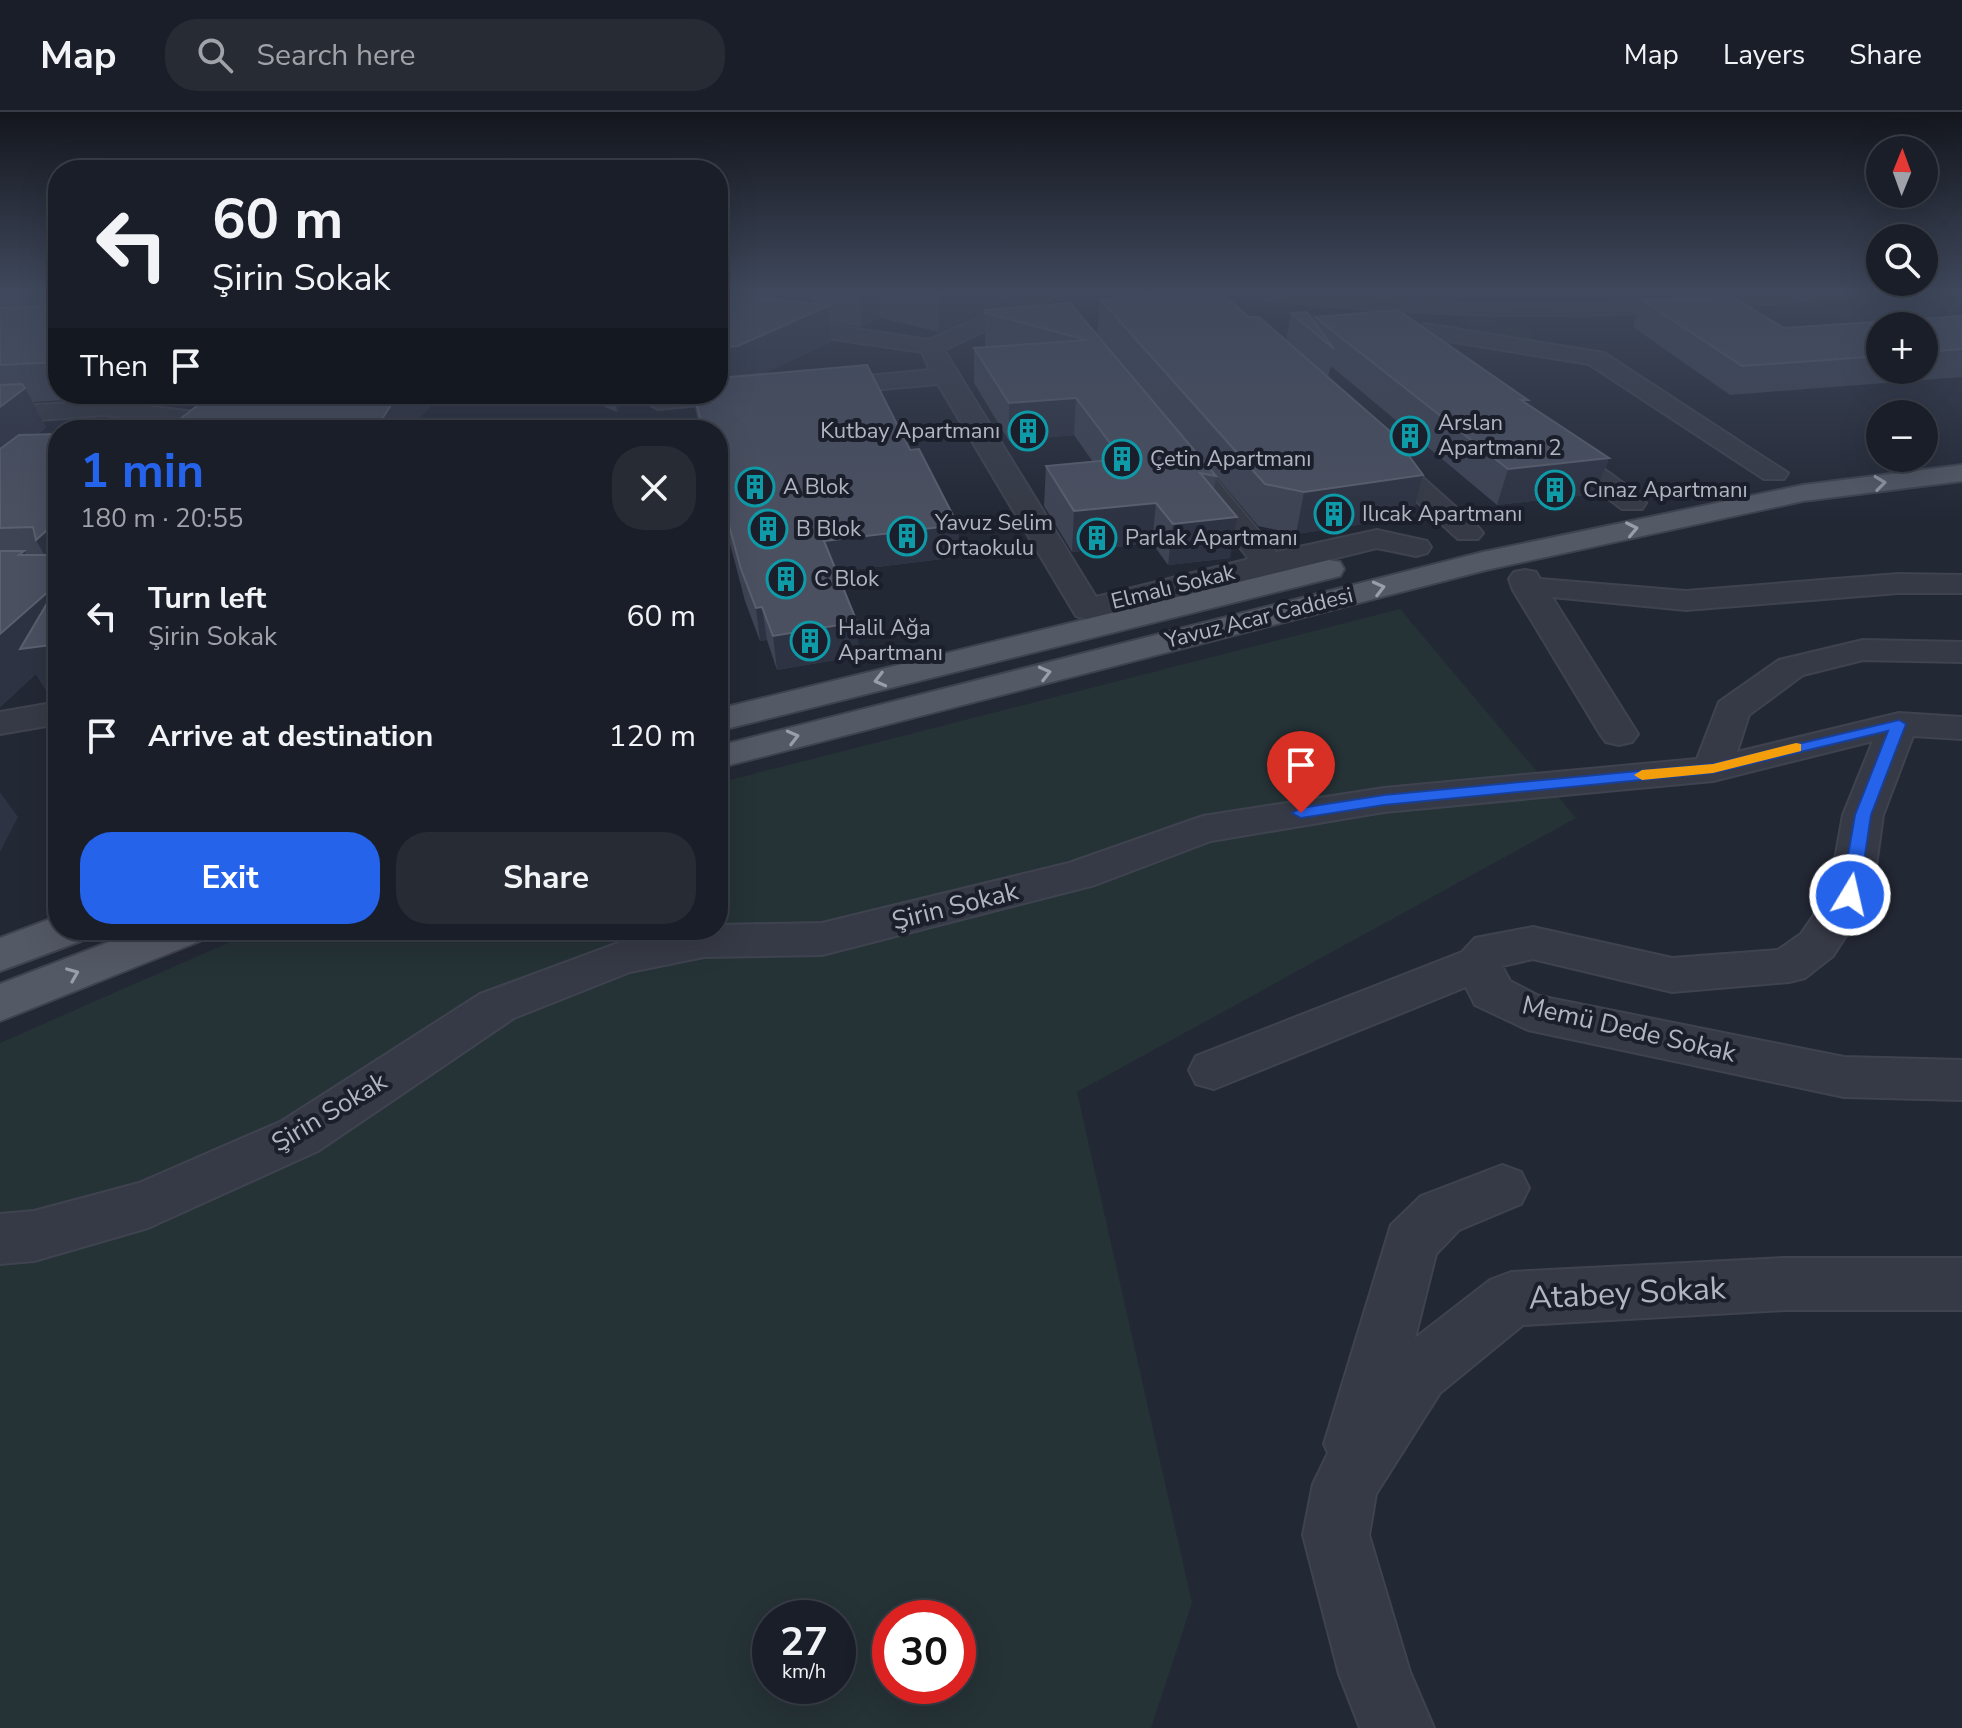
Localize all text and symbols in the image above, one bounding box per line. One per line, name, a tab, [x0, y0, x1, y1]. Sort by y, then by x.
search box	[165, 19, 725, 91]
text: Map	[40, 30, 117, 81]
icon: search	[193, 33, 237, 77]
text: Search here	[257, 35, 416, 76]
text: Map	[1624, 36, 1679, 74]
text: Layers	[1723, 36, 1805, 74]
text: Share	[1849, 36, 1922, 74]
north arrow	[1866, 136, 1938, 208]
map controls	[1866, 136, 1938, 472]
text: 60 m	[212, 181, 343, 258]
icon: left	[80, 192, 184, 296]
button: search	[1866, 224, 1938, 296]
text: Şirin Sokak	[212, 254, 391, 303]
button: +	[1866, 312, 1938, 384]
icon: arrive	[164, 344, 208, 388]
text: Then	[80, 346, 148, 387]
button: −	[1866, 400, 1938, 472]
place label: Arslan Apartmanı 2	[1438, 408, 1562, 463]
building icon: Kutbay Apartmanı	[1007, 410, 1049, 452]
building icon: Arslan Apartmanı 2	[1389, 415, 1431, 457]
place label: Kutbay Apartmanı	[820, 416, 1000, 446]
text: 1 min	[80, 438, 204, 504]
building icon: Çetin Apartmanı	[1101, 438, 1143, 480]
place label: Çetin Apartmanı	[1150, 444, 1311, 474]
button: close	[612, 446, 696, 530]
building icon: A Blok	[734, 466, 776, 508]
building icon: Cınaz Apartmanı	[1534, 469, 1576, 511]
place label: A Blok	[783, 472, 850, 502]
place label: Cınaz Apartmanı	[1583, 475, 1748, 505]
one-way arrow	[1873, 475, 1887, 492]
building icon: Ilıcak Apartmanı	[1313, 493, 1355, 535]
place label: Ilıcak Apartmanı	[1362, 499, 1522, 529]
text: 180 m · 20:55	[80, 501, 243, 536]
building icon: B Blok	[747, 508, 789, 550]
place label: Yavuz Selim Ortaokulu	[934, 508, 1053, 563]
place label: B Blok	[796, 514, 862, 544]
building icon: Yavuz Selim Ortaokulu	[886, 515, 928, 557]
building icon: Parlak Apartmanı	[1076, 517, 1118, 559]
one-way arrow	[1625, 521, 1638, 538]
place label: Parlak Apartmanı	[1125, 523, 1298, 553]
street label: Elmalı Sokak	[1108, 557, 1239, 617]
building icon: C Blok	[765, 558, 807, 600]
place label: C Blok	[814, 564, 880, 594]
text: Turn left	[148, 578, 266, 619]
street label: Yavuz Acar Caddesi	[1161, 580, 1356, 656]
one-way arrow	[1371, 580, 1385, 597]
icon: left	[80, 594, 124, 638]
text: 60 m	[627, 596, 696, 637]
place label: Halil Ağa Apartmanı	[838, 613, 943, 668]
text: Şirin Sokak	[148, 619, 277, 654]
building icon: Halil Ağa Apartmanı	[789, 620, 831, 662]
one-way arrow	[1038, 665, 1052, 682]
one-way arrow	[873, 670, 887, 687]
icon: arrive	[80, 714, 124, 758]
text: Arrive at destination	[148, 716, 433, 757]
text: 120 m	[609, 716, 696, 757]
one-way arrow	[786, 730, 800, 747]
pin	[1267, 731, 1335, 813]
icon: arrive	[1279, 743, 1323, 787]
button: Exit	[80, 832, 380, 924]
button: Share	[396, 832, 696, 924]
position arrow	[1808, 853, 1892, 937]
street label: Şirin Sokak	[888, 873, 1023, 939]
one-way arrow	[65, 967, 79, 984]
street label: Memü Dede Sokak	[1519, 987, 1740, 1071]
street label: Şirin Sokak	[265, 1063, 394, 1160]
street label: Atabey Sokak	[1527, 1266, 1728, 1320]
speed limit sign: 30	[872, 1600, 976, 1704]
text: 27	[780, 1615, 828, 1669]
text: km/h	[782, 1658, 826, 1685]

